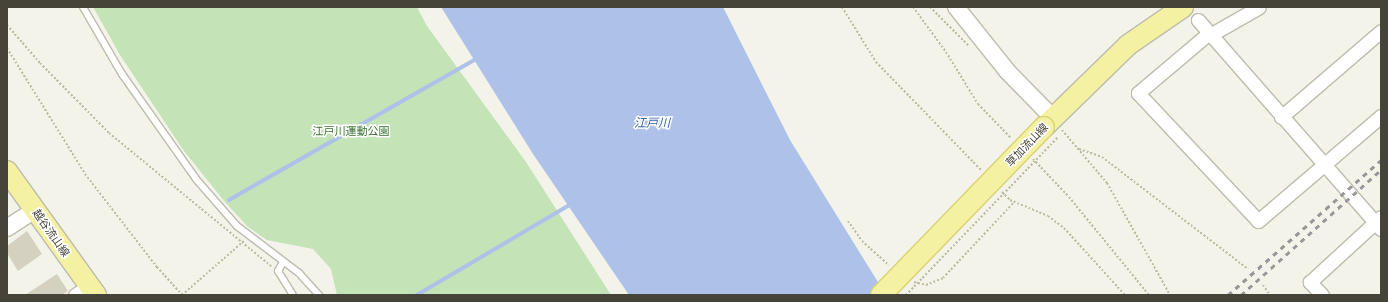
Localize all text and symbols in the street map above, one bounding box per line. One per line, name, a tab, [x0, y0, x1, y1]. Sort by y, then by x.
water label: 江戸川	[634, 116, 670, 130]
street label: 草加流山線	[1003, 121, 1051, 169]
park label: 江戸川運動公園	[313, 124, 389, 138]
street label: 越谷流山線	[30, 207, 72, 259]

